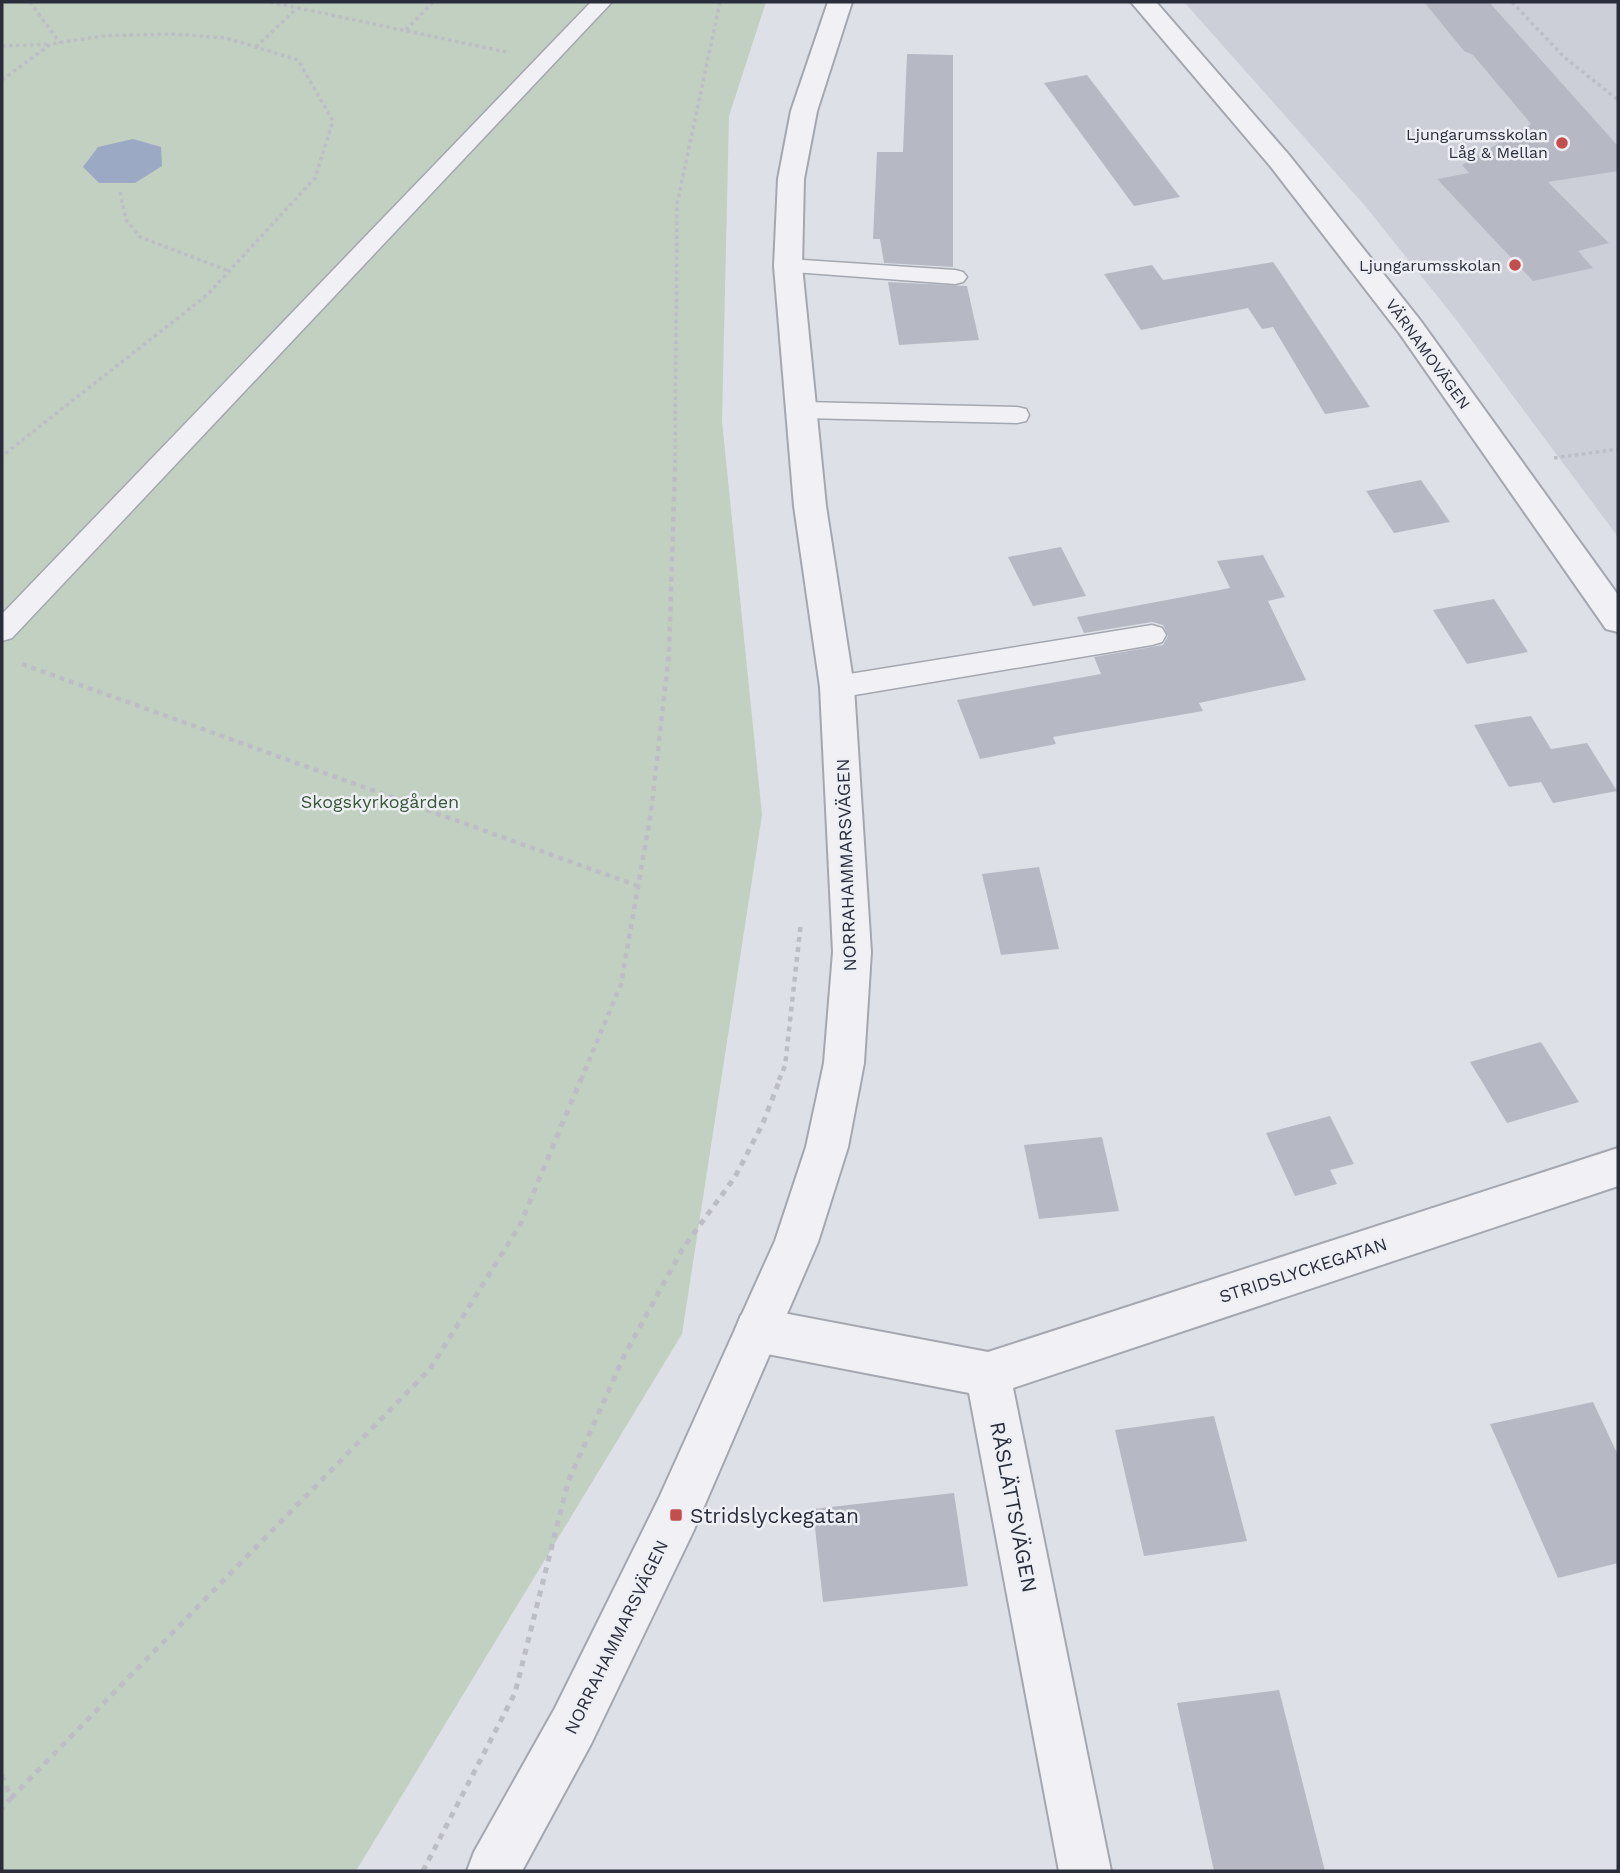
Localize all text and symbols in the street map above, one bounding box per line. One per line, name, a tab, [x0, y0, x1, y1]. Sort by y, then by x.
place label: Ljungarumsskolan Låg & Mellan	[1406, 125, 1548, 162]
marker: Ljungarumsskolan Låg & Mellan	[1554, 135, 1570, 151]
place label: Ljungarumsskolan	[1359, 256, 1501, 275]
marker: Ljungarumsskolan	[1507, 257, 1523, 273]
street label: VÄRNAMOVÄGEN	[1382, 295, 1474, 413]
street label: NORRAHAMMARSVÄGEN	[832, 758, 860, 972]
park label: Skogskyrkogården	[301, 791, 459, 812]
street label: STRIDSLYCKEGATAN	[1216, 1233, 1390, 1307]
street label: RÅSLÄTTSVÄGEN	[985, 1420, 1043, 1594]
place label: Stridslyckegatan	[690, 1503, 859, 1528]
marker: Stridslyckegatan	[668, 1507, 684, 1523]
street label: NORRAHAMMARSVÄGEN	[560, 1537, 672, 1737]

